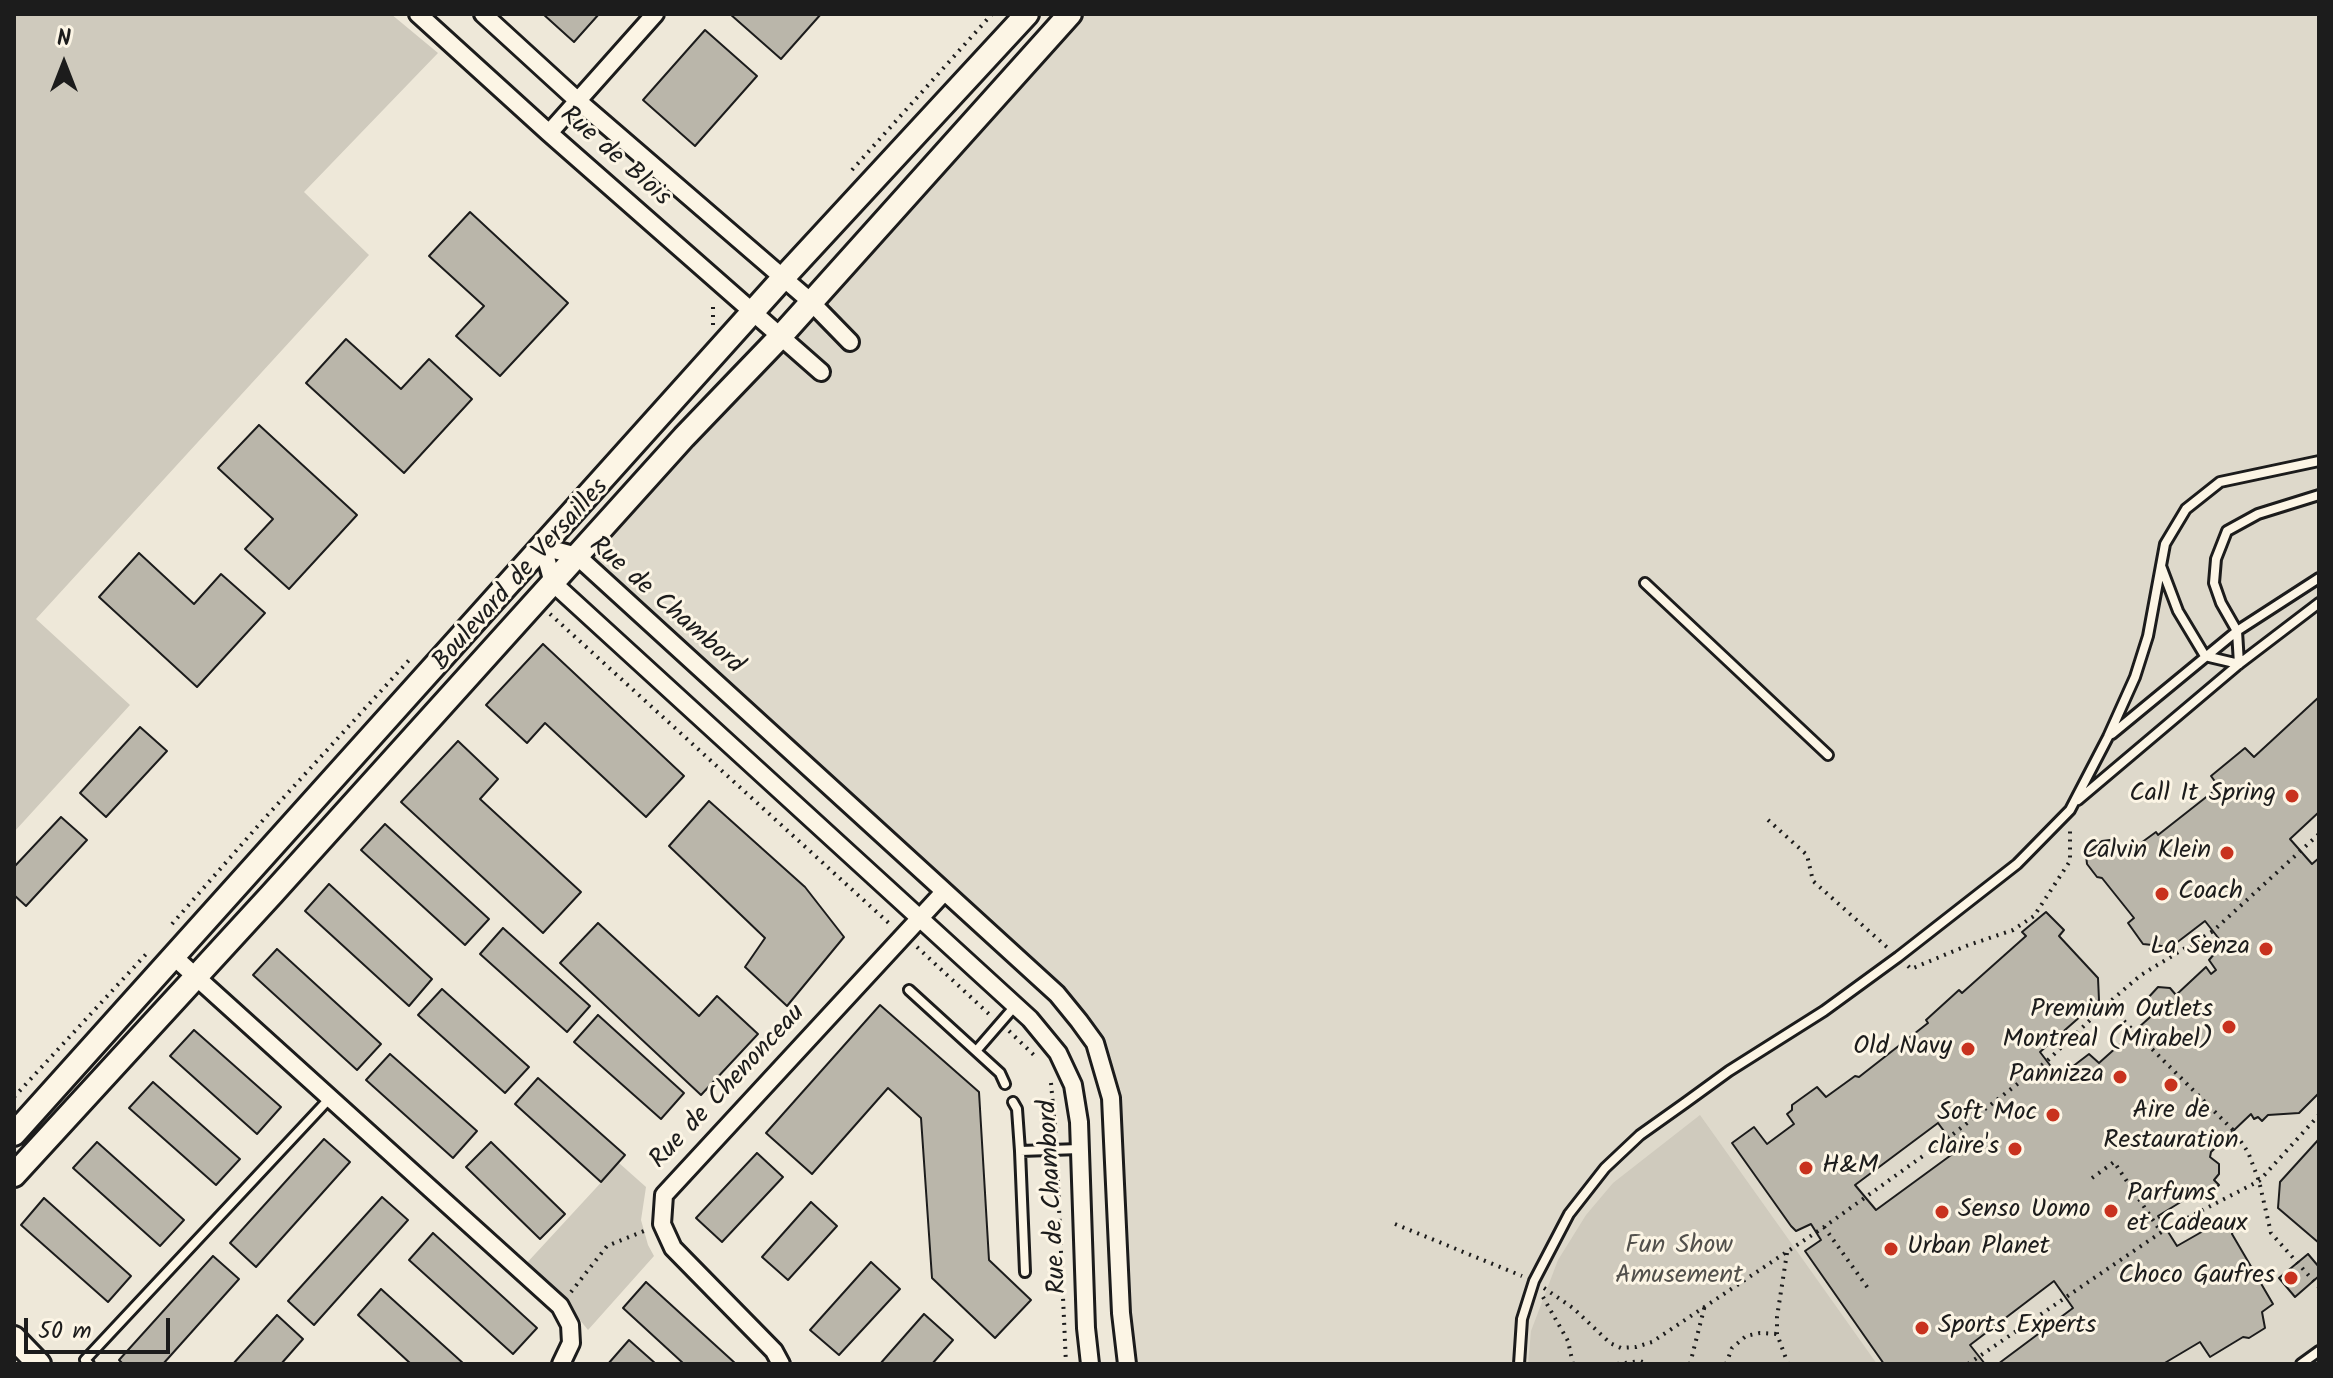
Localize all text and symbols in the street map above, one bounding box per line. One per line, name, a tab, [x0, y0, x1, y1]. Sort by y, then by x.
text: N	[57, 22, 71, 57]
north arrow	[24, 24, 104, 104]
street label: Rue de Blois	[552, 101, 676, 215]
street label: Boulevard de Versailles	[427, 473, 617, 679]
street label: Rue de Chambord	[581, 531, 749, 683]
place label: Call It Spring	[2129, 780, 2276, 812]
marker: Call It Spring	[2283, 787, 2301, 805]
place label: Calvin Klein	[2082, 837, 2211, 869]
marker: Calvin Klein	[2218, 844, 2236, 862]
place label: Coach	[2178, 878, 2243, 910]
marker: Coach	[2153, 885, 2171, 903]
place label: La Senza	[2150, 933, 2250, 965]
marker: La Senza	[2257, 940, 2275, 958]
place label: Premium Outlets Montreal (Mirabel)	[2003, 996, 2213, 1058]
street label: Rue de Chenonceau	[645, 999, 813, 1177]
marker: Premium Outlets Montreal (Mirabel)	[2220, 1018, 2238, 1036]
place label: Old Navy	[1853, 1033, 1952, 1065]
marker: Old Navy	[1959, 1040, 1977, 1058]
place label: Pannizza	[2009, 1061, 2104, 1093]
marker: Pannizza	[2111, 1068, 2129, 1086]
marker: Aire de Restauration	[2162, 1076, 2180, 1094]
place label: Aire de Restauration	[2103, 1097, 2239, 1158]
street label: Rue de Chambord	[1034, 1099, 1076, 1295]
place label: Soft Moc	[1937, 1099, 2037, 1131]
marker: Soft Moc	[2044, 1106, 2062, 1124]
place label: claire's	[1928, 1133, 1999, 1165]
marker: claire's	[2006, 1140, 2024, 1158]
place label: H&M	[1822, 1152, 1878, 1184]
marker: H&M	[1797, 1159, 1815, 1177]
place label: Parfums et Cadeaux	[2127, 1180, 2247, 1242]
place label: Senso Uomo	[1958, 1196, 2090, 1228]
marker: Parfums et Cadeaux	[2102, 1202, 2120, 1220]
marker: Senso Uomo	[1933, 1203, 1951, 1221]
park label: Fun Show Amusement	[1615, 1232, 1743, 1294]
place label: Urban Planet	[1907, 1233, 2050, 1265]
marker: Urban Planet	[1882, 1240, 1900, 1258]
place label: Choco Gaufres	[2118, 1262, 2275, 1294]
marker: Choco Gaufres	[2282, 1269, 2300, 1287]
scale bar	[28, 1302, 174, 1352]
text: 50 m	[38, 1312, 92, 1351]
place label: Sports Experts	[1938, 1312, 2096, 1344]
marker: Sports Experts	[1913, 1319, 1931, 1337]

